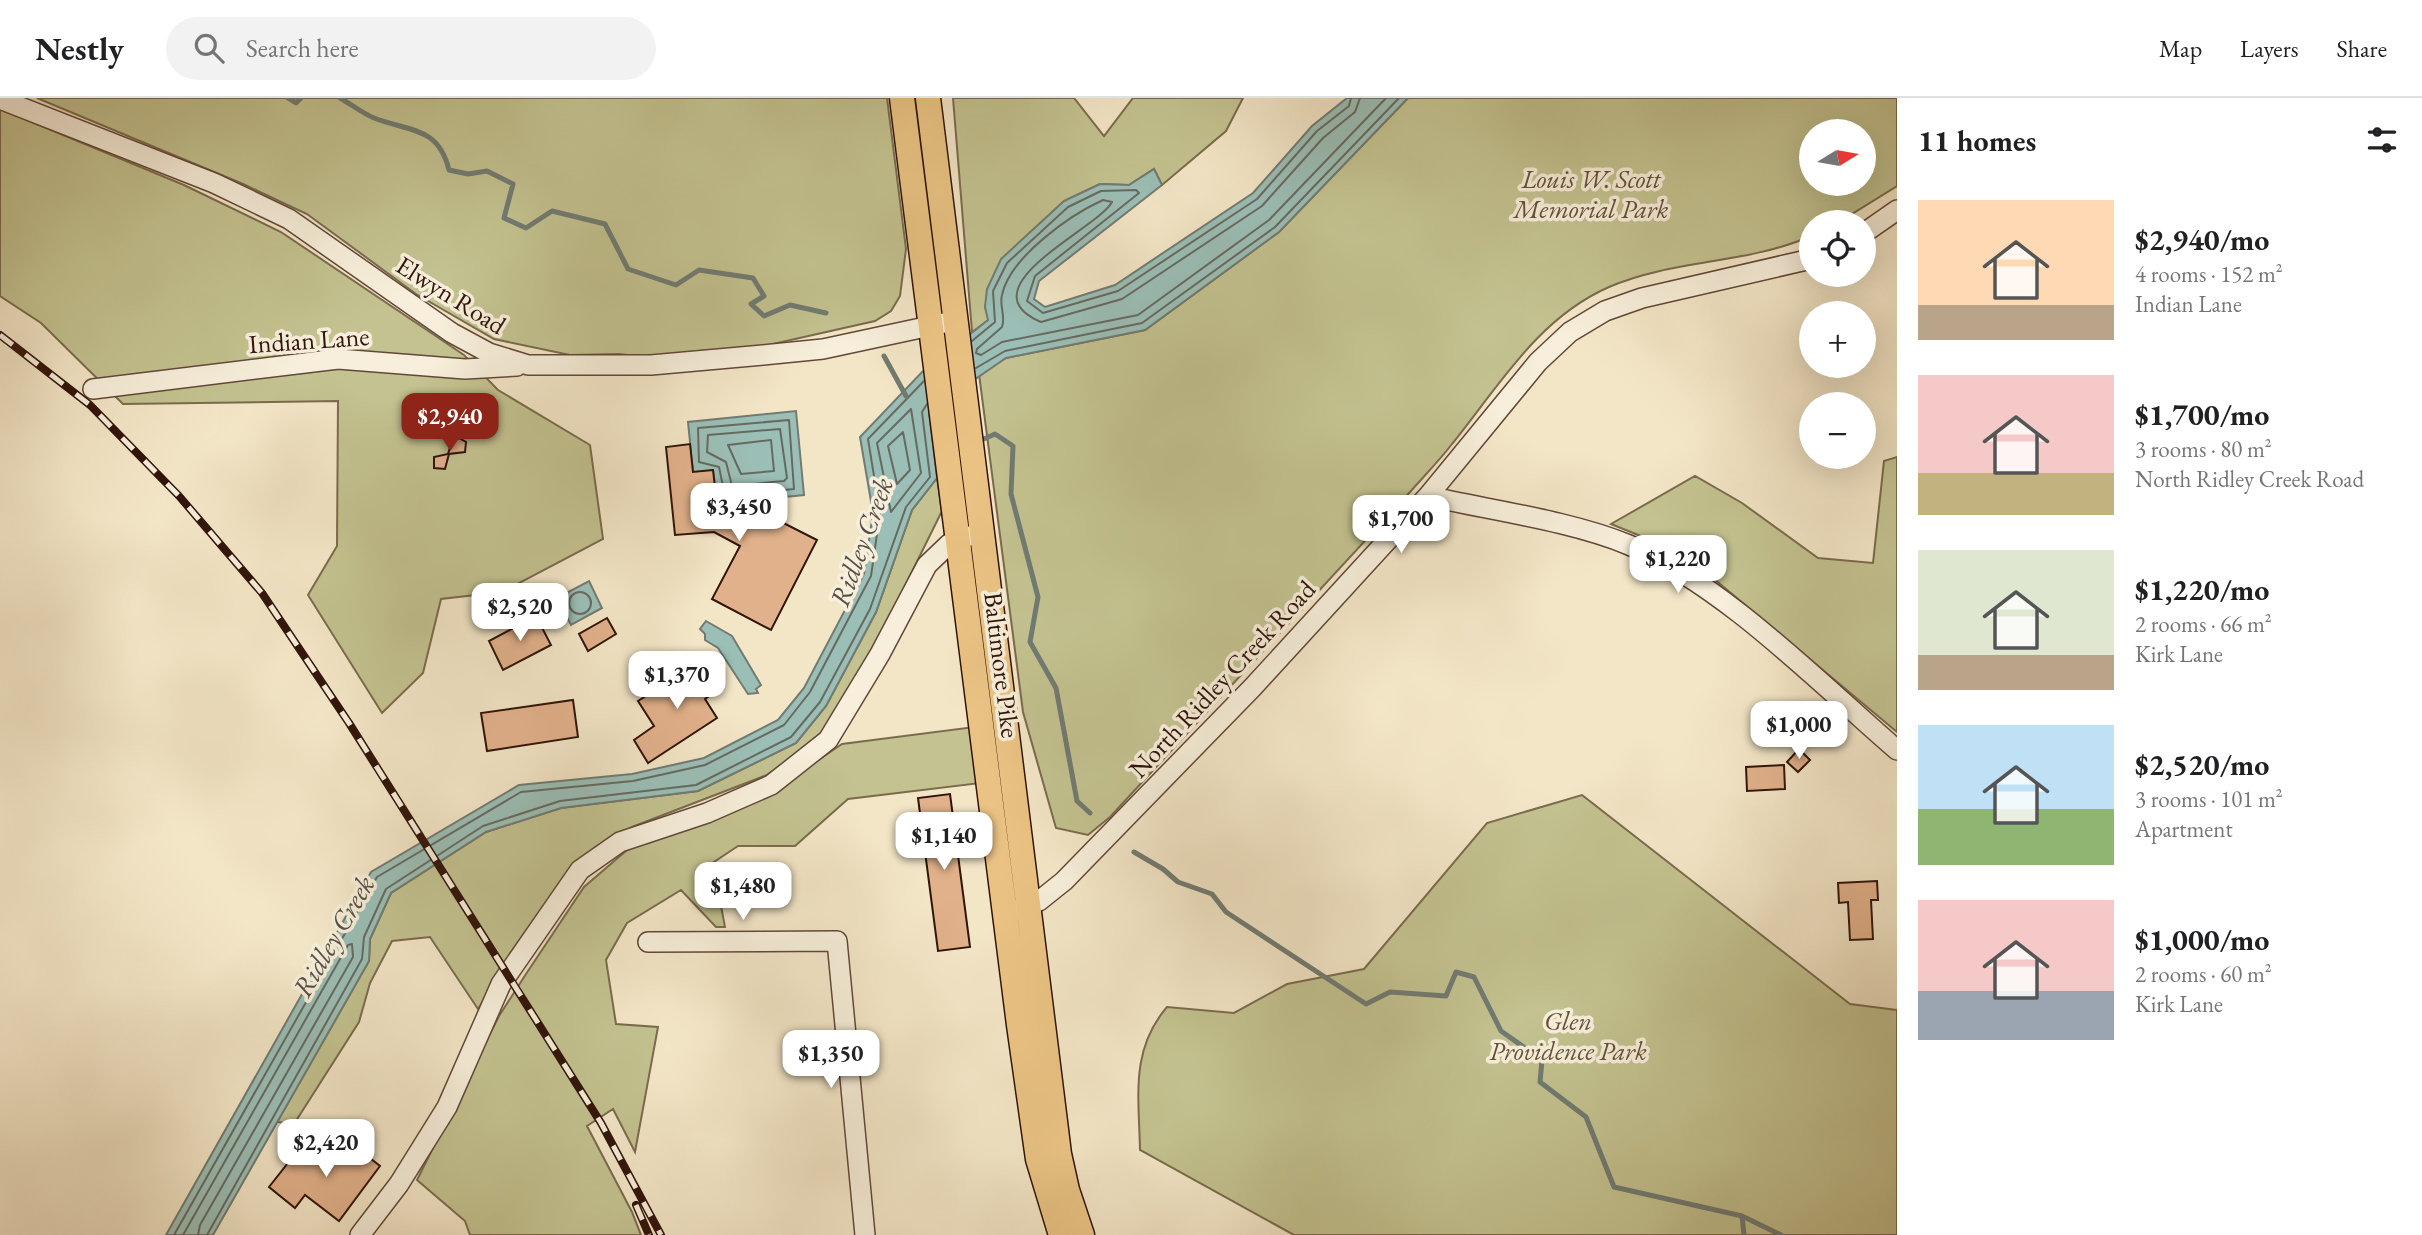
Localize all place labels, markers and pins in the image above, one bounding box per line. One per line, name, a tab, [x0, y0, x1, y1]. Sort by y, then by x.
pin: $2,940	[393, 394, 507, 453]
pin: $3,450	[682, 484, 796, 543]
pin: $1,700	[1344, 496, 1458, 555]
pin: $1,220	[1621, 536, 1735, 595]
pin: $2,520	[463, 584, 577, 643]
pin: $1,370	[620, 652, 734, 711]
pin: $1,000	[1742, 702, 1856, 761]
pin: $1,140	[887, 812, 1001, 872]
pin: $1,480	[686, 862, 800, 922]
pin: $1,350	[774, 1030, 888, 1090]
pin: $2,420	[269, 1119, 383, 1179]

